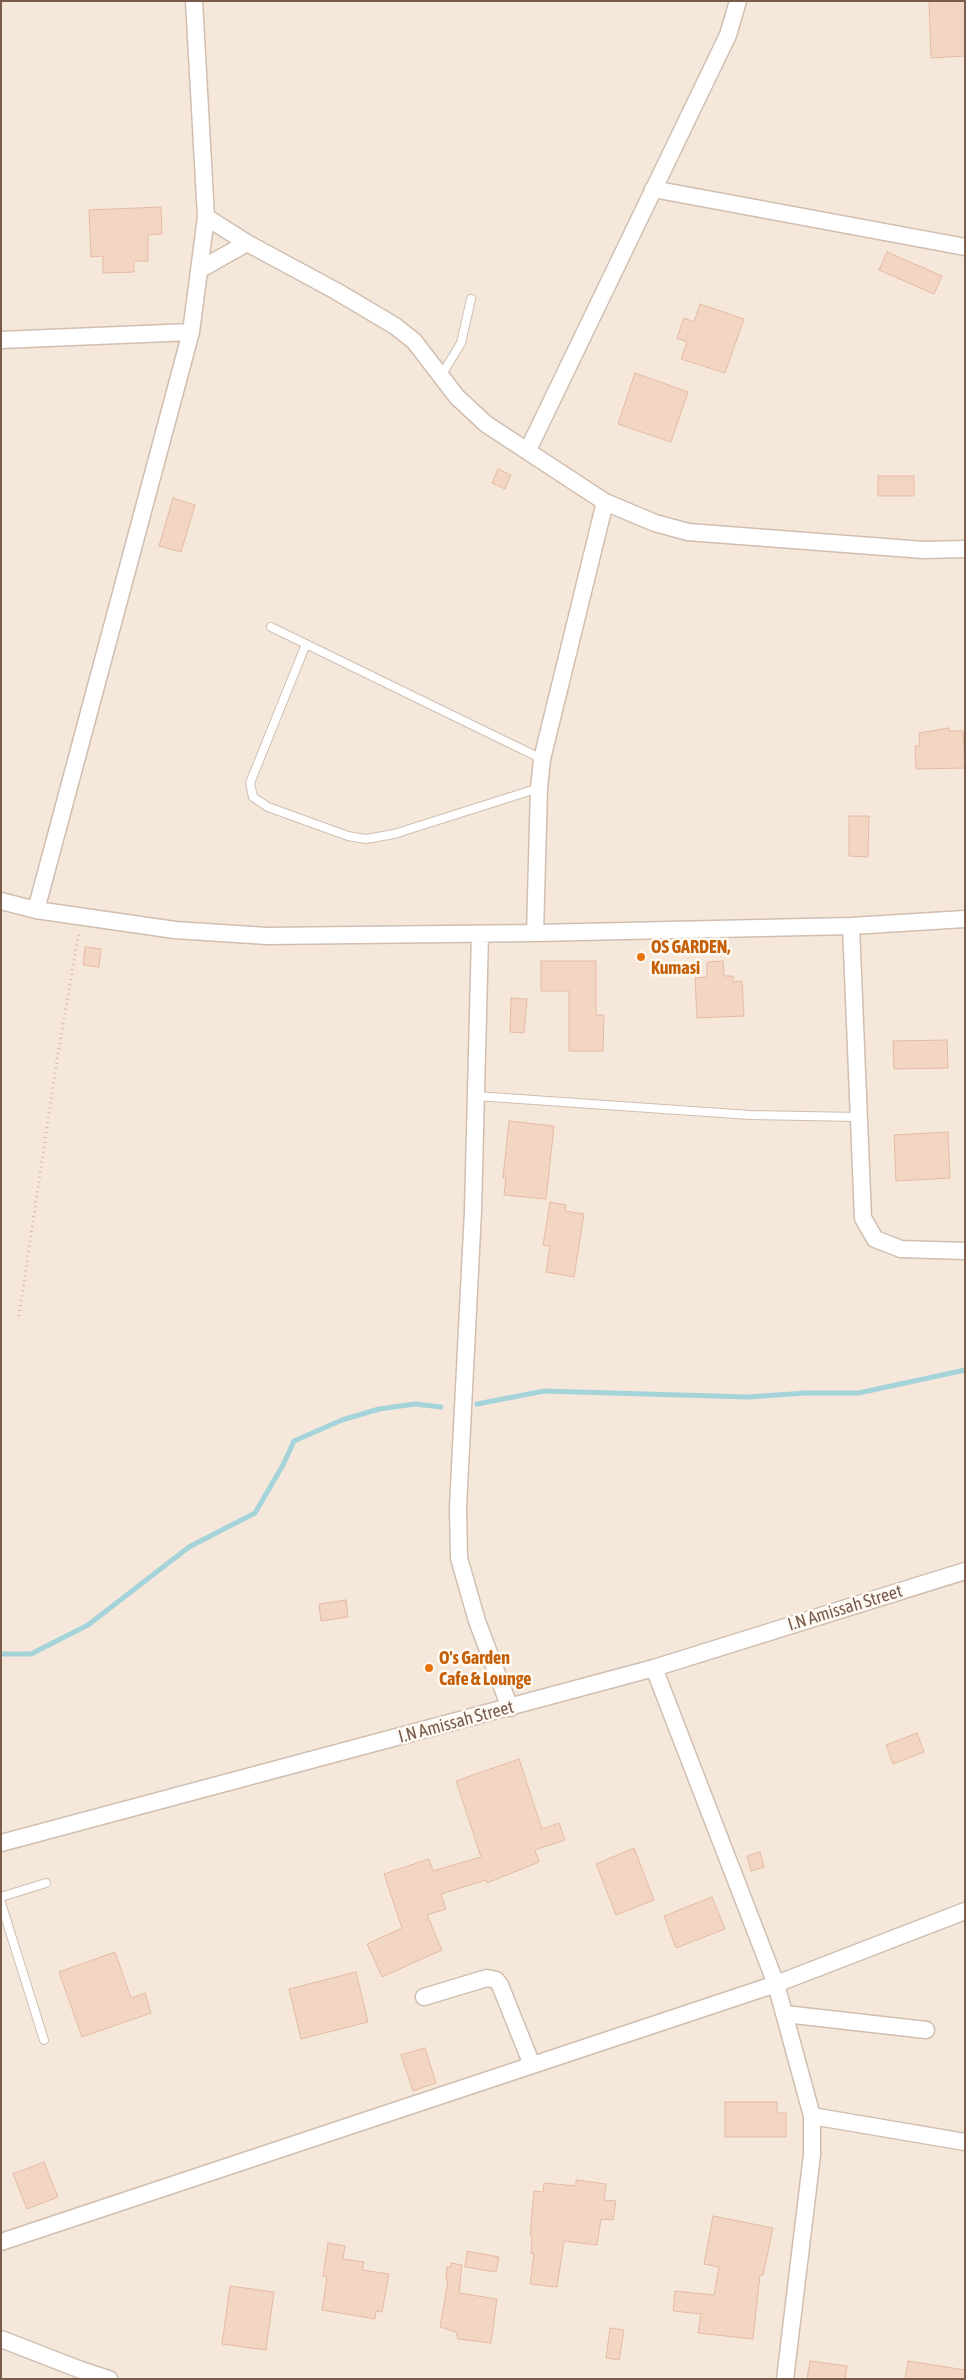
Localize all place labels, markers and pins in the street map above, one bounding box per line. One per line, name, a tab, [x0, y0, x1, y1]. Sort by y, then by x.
place label: OS GARDEN, Kumasi	[651, 936, 730, 979]
marker: OS GARDEN, Kumasi	[635, 951, 647, 963]
place label: O's Garden Cafe & Lounge	[439, 1647, 531, 1690]
marker: O's Garden Cafe & Lounge	[423, 1662, 435, 1674]

